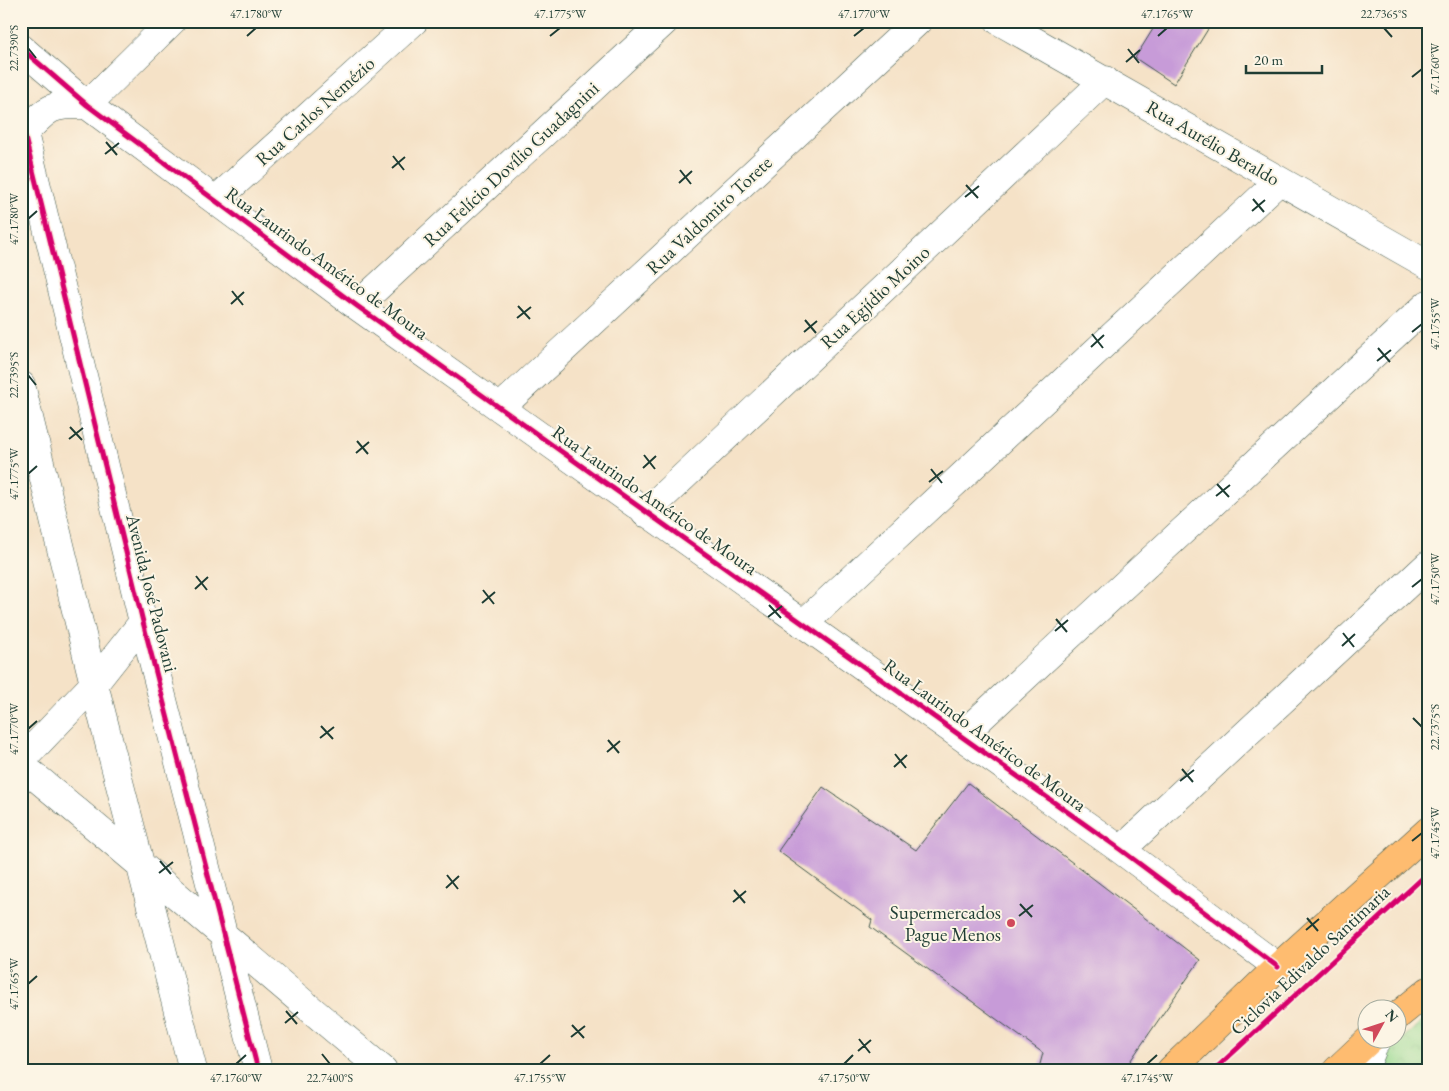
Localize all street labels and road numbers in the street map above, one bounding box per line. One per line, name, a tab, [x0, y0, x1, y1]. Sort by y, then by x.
street label: Rua Carlos Nemézio	[250, 51, 380, 171]
street label: Rua Felício Dovílio Guadagnini	[418, 76, 604, 252]
street label: Rua Aurélio Beraldo	[1142, 95, 1284, 191]
street label: Rua Valdomiro Torete	[641, 150, 777, 280]
street label: Rua Laurindo Américo de Moura	[220, 181, 434, 345]
street label: Rua Egjídio Moino	[815, 240, 935, 354]
street label: Rua Laurindo Américo de Moura	[547, 419, 763, 581]
street label: Avenida José Padovani	[120, 510, 184, 675]
street label: Rua Laurindo Américo de Moura	[878, 653, 1092, 817]
street label: Ciclovia Edivaldo Santimaria	[1225, 879, 1395, 1041]

